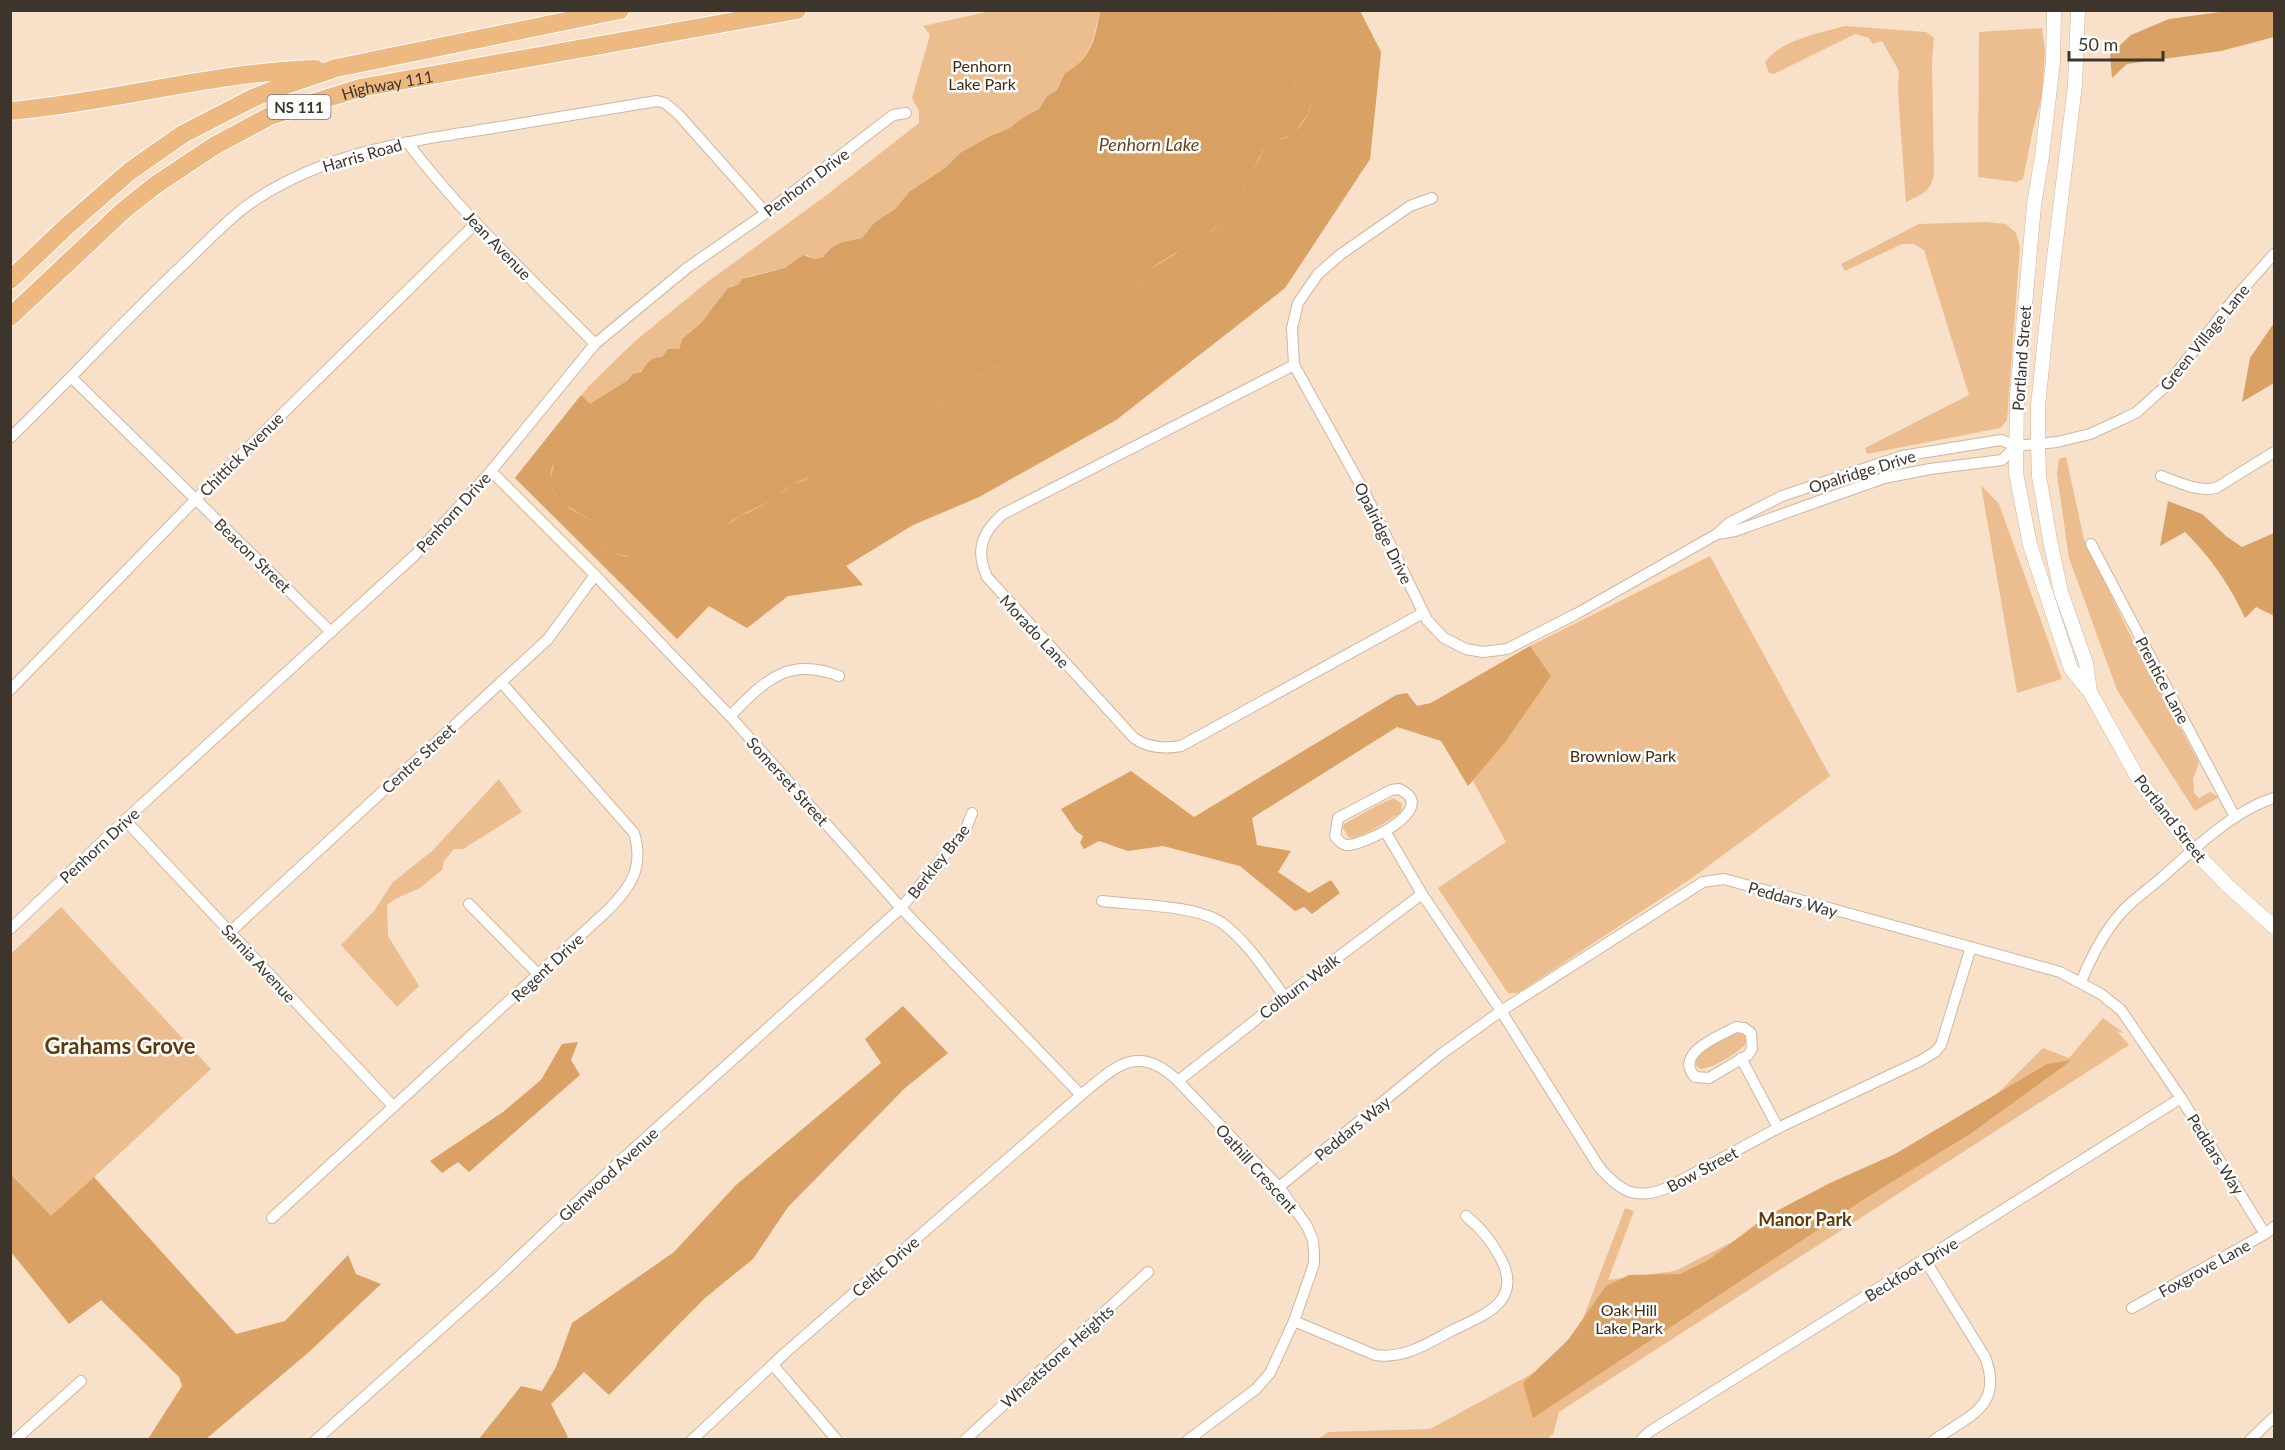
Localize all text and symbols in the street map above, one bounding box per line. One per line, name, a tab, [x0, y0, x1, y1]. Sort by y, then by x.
scale bar	[2069, 24, 2164, 62]
text: 50 m	[2078, 33, 2118, 55]
park label: Penhorn Lake Park	[948, 56, 1017, 93]
street label: Highway 111	[339, 66, 434, 103]
road number: NS 111	[268, 95, 330, 119]
water label: Penhorn Lake	[1099, 133, 1199, 155]
street label: Harris Road	[320, 135, 404, 175]
street label: Penhorn Drive	[760, 144, 852, 220]
street label: Jean Avenue	[460, 207, 536, 283]
street label: Green Village Lane	[2155, 280, 2253, 394]
street label: Portland Street	[2008, 304, 2034, 411]
street label: Chittick Avenue	[195, 408, 287, 500]
street label: Opalridge Drive	[1806, 446, 1918, 496]
street label: Penhorn Drive	[412, 468, 494, 556]
street label: Opalridge Drive	[1351, 479, 1417, 587]
street label: Beacon Street	[211, 514, 295, 596]
street label: Morado Lane	[996, 591, 1074, 671]
street label: Prentice Lane	[2132, 633, 2194, 727]
street label: Centre Street	[377, 719, 459, 797]
street label: Somerset Street	[743, 733, 833, 829]
park label: Brownlow Park	[1570, 746, 1677, 765]
street label: Portland Street	[2131, 771, 2211, 866]
street label: Penhorn Drive	[55, 803, 143, 887]
street label: Berkley Brae	[903, 820, 973, 902]
street label: Peddars Way	[1746, 877, 1840, 921]
street label: Sarnia Avenue	[218, 920, 300, 1006]
street label: Regent Drive	[507, 929, 587, 1005]
street label: Colburn Walk	[1255, 949, 1344, 1022]
district label: Grahams Grove	[44, 1032, 196, 1059]
street label: Peddars Way	[1310, 1091, 1394, 1164]
street label: Peddars Way	[2184, 1110, 2249, 1199]
street label: Oathill Crescent	[1212, 1120, 1302, 1216]
street label: Glenwood Avenue	[554, 1123, 662, 1225]
street label: Bow Street	[1663, 1142, 1741, 1196]
district label: Manor Park	[1758, 1208, 1852, 1230]
street label: Celtic Drive	[848, 1232, 922, 1300]
street label: Beckfoot Drive	[1861, 1233, 1961, 1305]
street label: Foxgrove Lane	[2155, 1235, 2253, 1301]
street label: Wheatstone Heights	[997, 1300, 1117, 1411]
park label: Oak Hill Lake Park	[1595, 1300, 1664, 1337]

